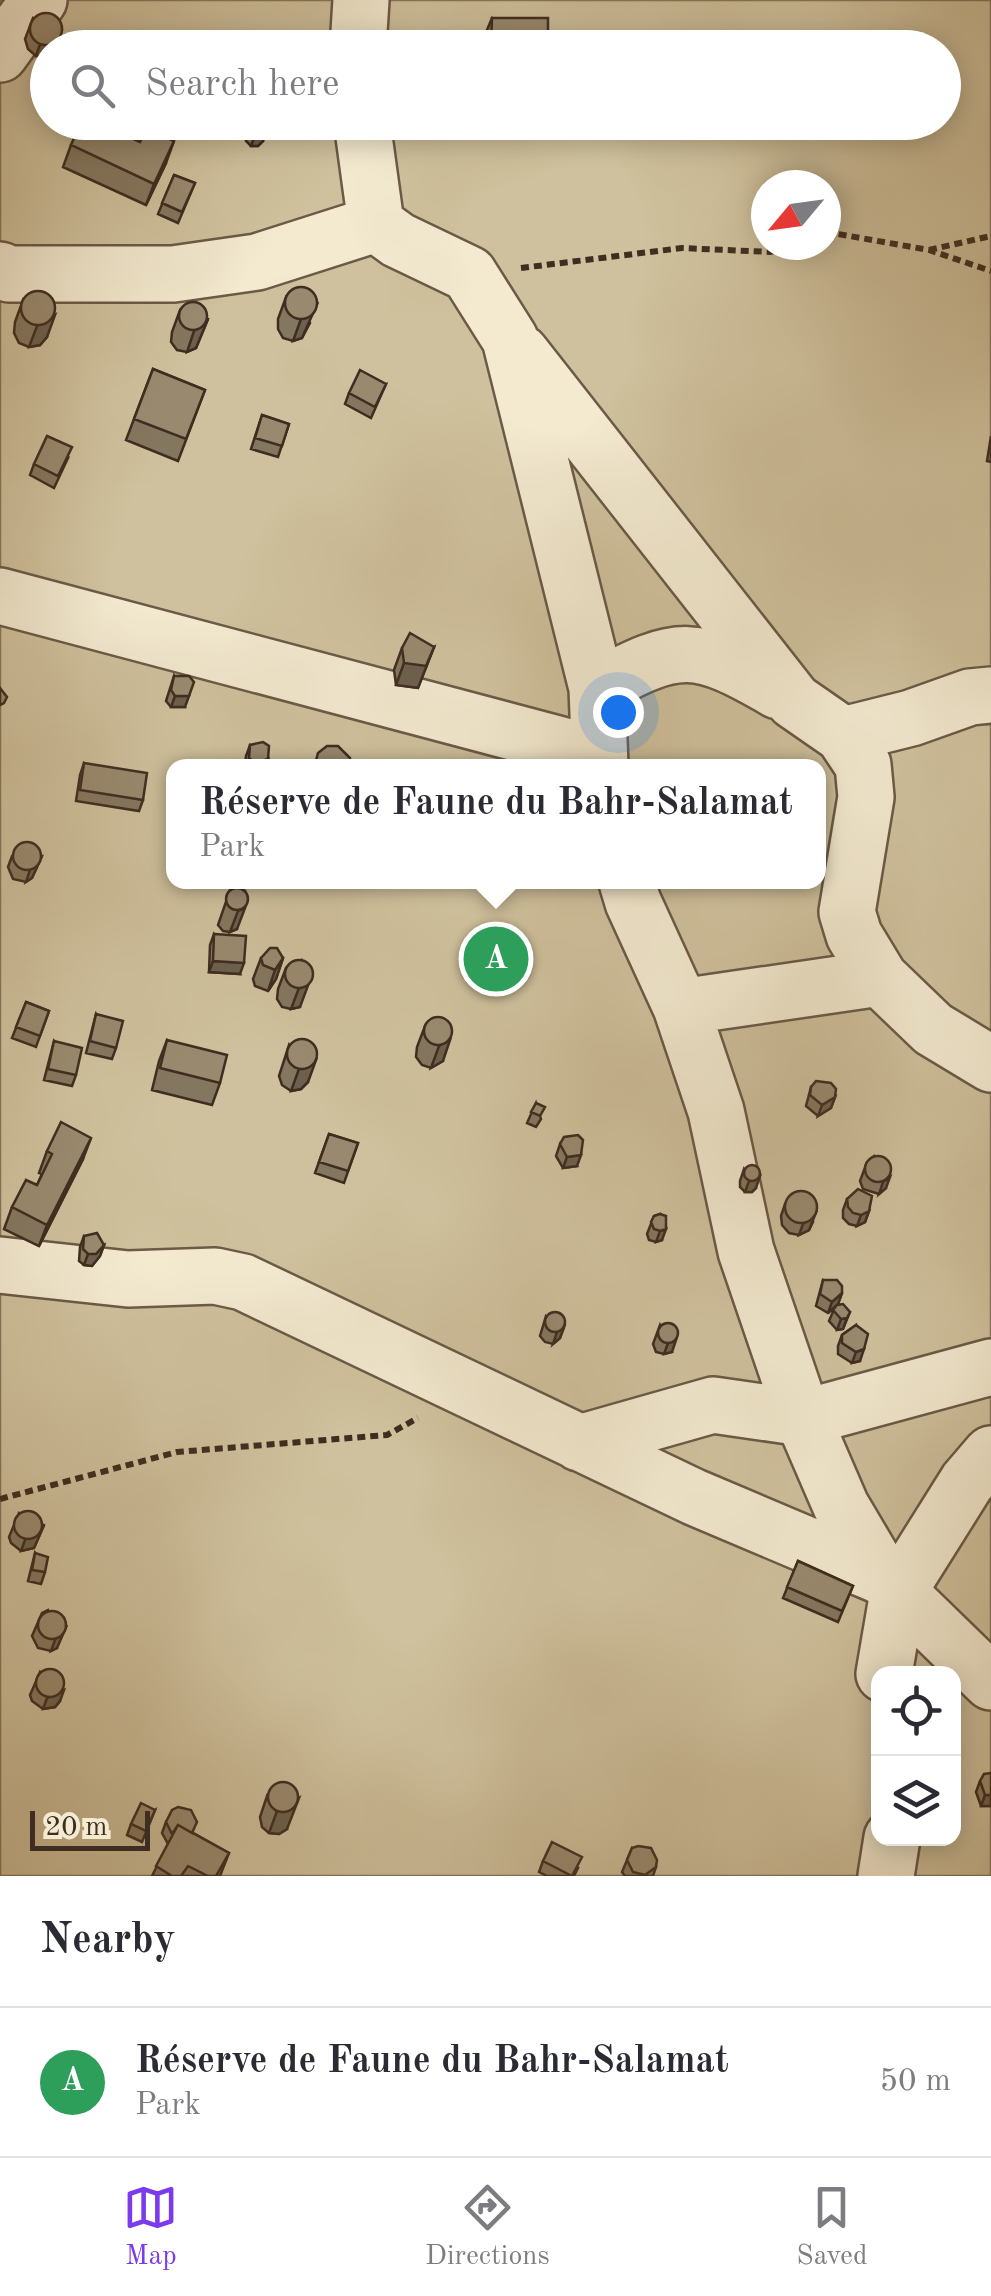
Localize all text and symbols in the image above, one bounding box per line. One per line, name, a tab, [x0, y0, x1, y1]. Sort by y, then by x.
search box	[30, 30, 961, 140]
icon: search	[65, 58, 120, 113]
text: Search here	[145, 66, 340, 104]
north arrow	[751, 170, 841, 260]
your location	[593, 687, 644, 738]
popup	[166, 759, 826, 889]
text: Réserve de Faune du Bahr-Salamat	[199, 785, 793, 823]
text: Park	[199, 832, 265, 864]
pin: A	[464, 922, 528, 996]
map controls	[871, 1666, 961, 1846]
button: locate	[871, 1666, 961, 1756]
button: layers	[871, 1756, 961, 1846]
scale bar	[30, 1806, 150, 1850]
text: 20 m	[45, 1814, 108, 1842]
text: Nearby	[40, 1920, 176, 1962]
text: Réserve de Faune du Bahr-Salamat	[135, 2043, 729, 2081]
text: A	[60, 2066, 85, 2098]
text: 50 m	[880, 2066, 951, 2098]
text: Park	[135, 2090, 201, 2122]
tab: Map	[123, 2180, 178, 2275]
tab: Directions	[425, 2180, 550, 2275]
tab: Saved	[796, 2180, 868, 2275]

